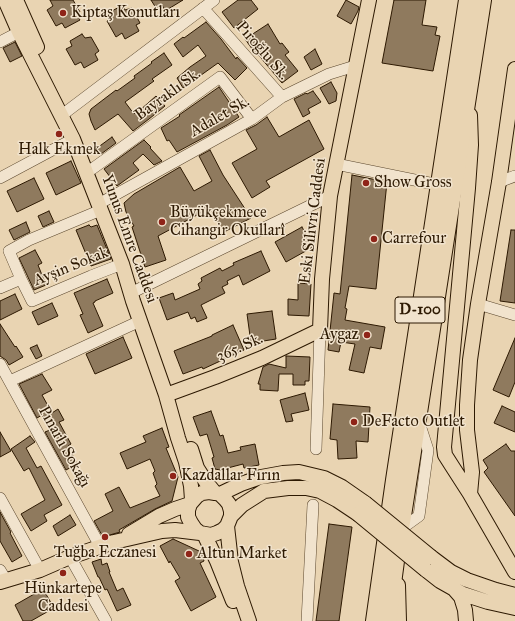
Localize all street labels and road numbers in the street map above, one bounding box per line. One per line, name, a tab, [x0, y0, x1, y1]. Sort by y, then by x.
street label: Piroğlu Sk.	[231, 18, 293, 84]
street label: Bayraklı Sk.	[131, 65, 205, 125]
street label: Adalet Sk.	[187, 92, 253, 142]
street label: Eski Silivri Caddesi	[296, 157, 330, 285]
street label: Yunus Emre Caddesi	[97, 172, 161, 306]
street label: Ayşin Sokak	[31, 243, 111, 291]
road number: D-100	[395, 297, 445, 323]
street label: 365. Sk.	[214, 329, 266, 367]
street label: Pınarlı Sokağı	[34, 403, 94, 491]

